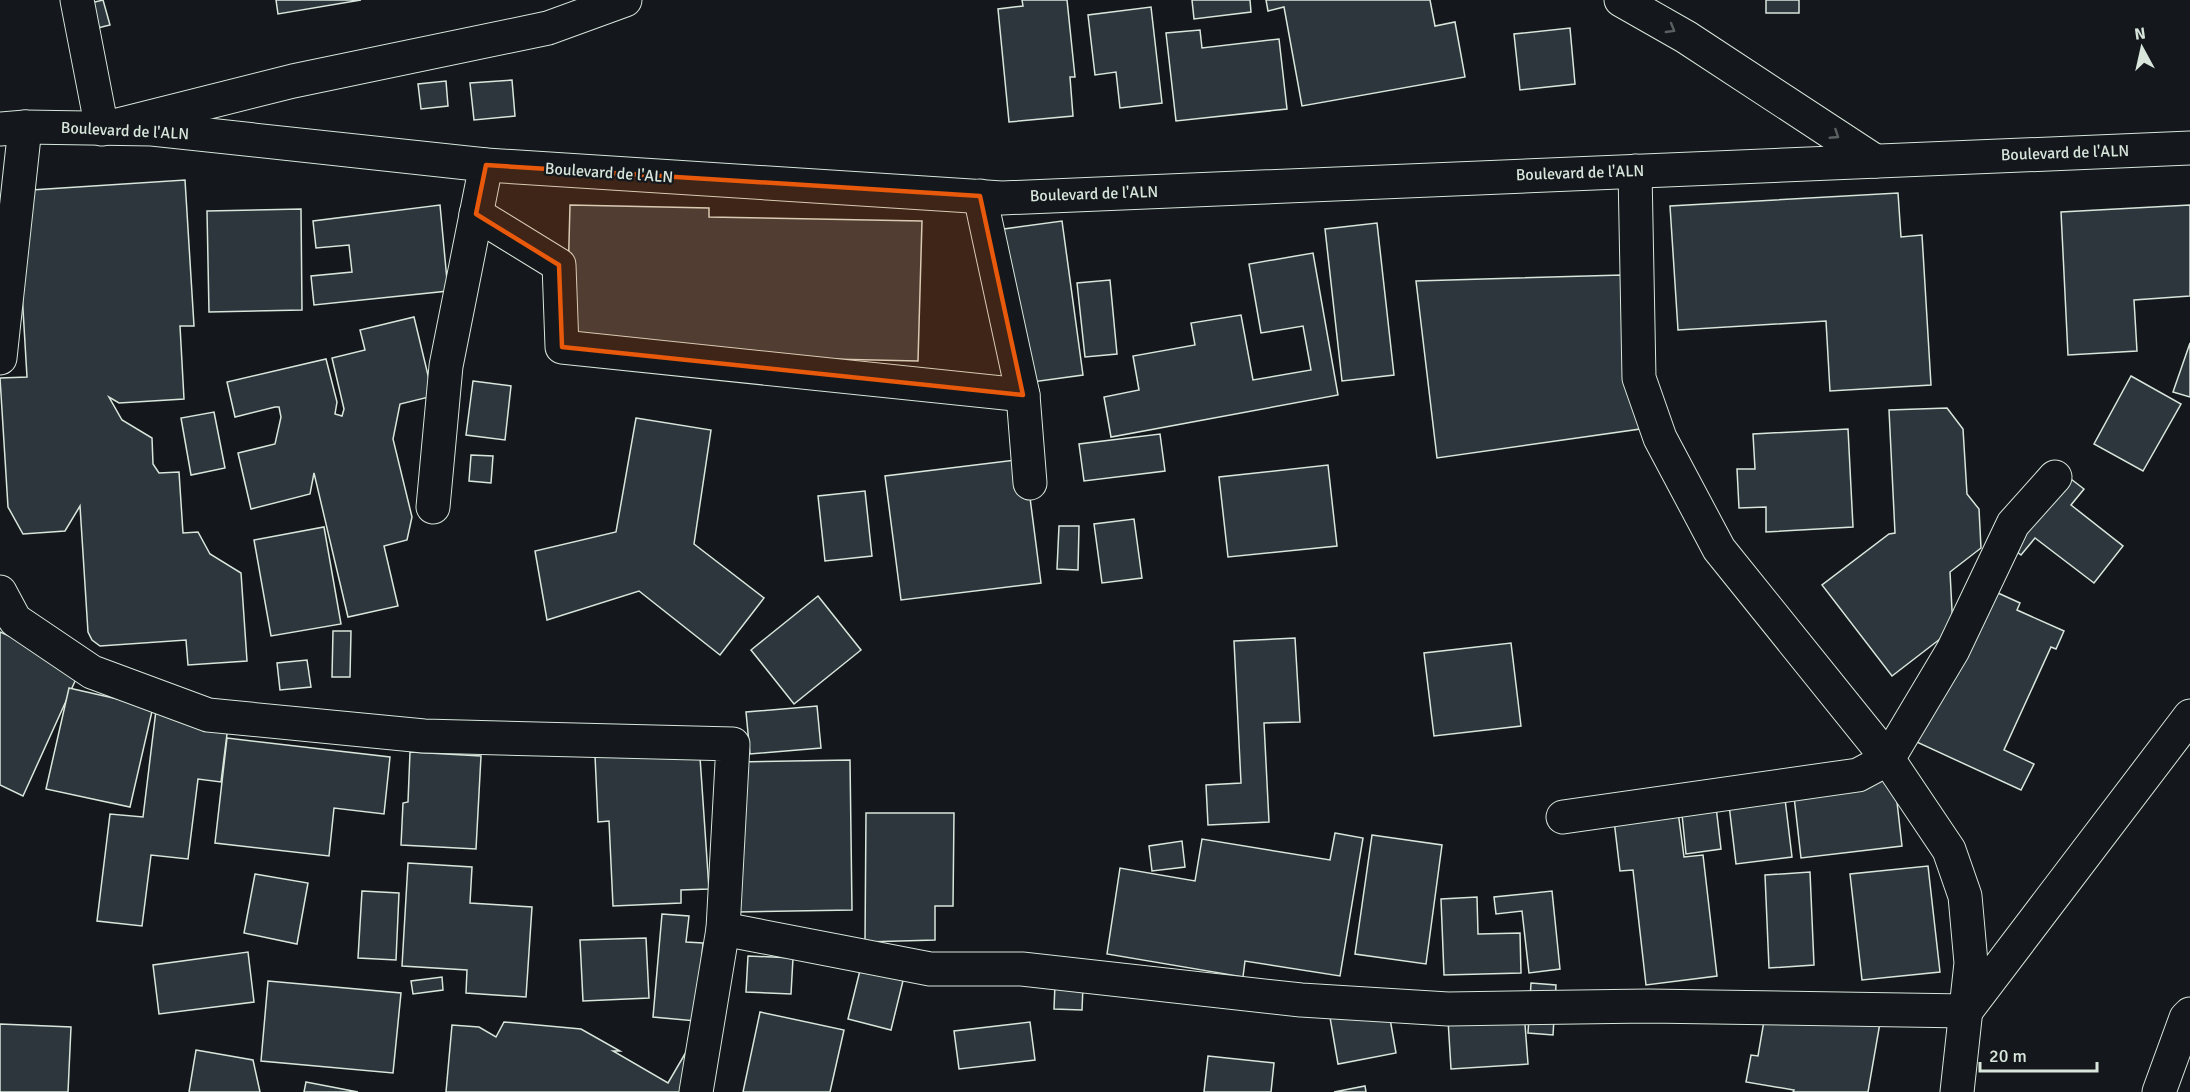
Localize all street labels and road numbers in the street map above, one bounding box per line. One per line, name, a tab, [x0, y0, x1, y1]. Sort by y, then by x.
street label: Boulevard de l'ALN	[60, 118, 190, 144]
street label: Boulevard de l'ALN	[2000, 141, 2130, 165]
street label: Boulevard de l'ALN	[544, 159, 674, 187]
street label: Boulevard de l'ALN	[1515, 161, 1645, 185]
street label: Boulevard de l'ALN	[1029, 182, 1159, 206]

